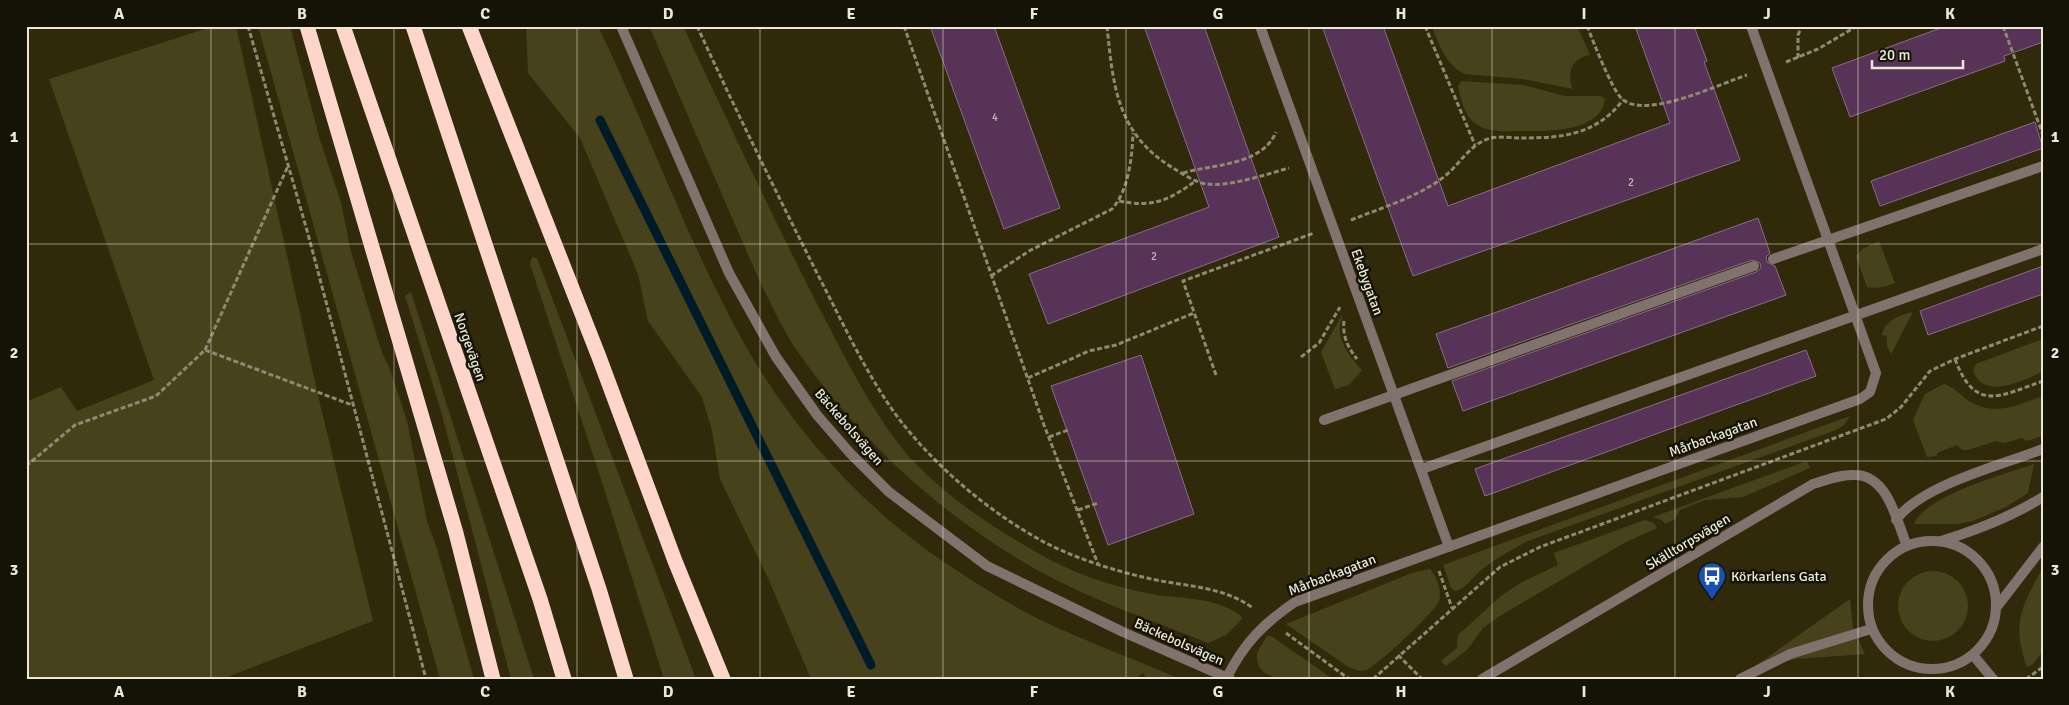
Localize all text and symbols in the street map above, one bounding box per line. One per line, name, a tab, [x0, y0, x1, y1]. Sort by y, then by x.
text: A	[114, 4, 125, 24]
text: B	[297, 4, 307, 24]
text: C	[480, 4, 490, 24]
text: D	[663, 4, 674, 24]
text: E	[846, 4, 856, 24]
text: F	[1030, 4, 1039, 24]
text: G	[1213, 4, 1223, 24]
text: H	[1396, 4, 1406, 24]
text: I	[1581, 4, 1587, 24]
text: J	[1763, 4, 1771, 24]
text: K	[1945, 4, 1955, 24]
scale bar	[1872, 38, 1963, 70]
text: 20 m	[1879, 46, 1910, 64]
house number: 4	[992, 111, 998, 124]
text: 1	[10, 127, 19, 147]
text: 1	[2051, 127, 2060, 147]
house number: 2	[1628, 176, 1634, 189]
street label: Ekebygatan	[1347, 246, 1387, 318]
house number: 2	[1151, 250, 1157, 263]
street label: Norgevägen	[450, 310, 490, 384]
text: 2	[10, 343, 18, 363]
text: 2	[2051, 343, 2059, 363]
street label: Bäckebolsvägen	[811, 385, 887, 469]
street label: Mårbackagatan	[1667, 413, 1759, 461]
street label: Skälltorpsvägen	[1643, 510, 1733, 574]
street label: Mårbackagatan	[1286, 550, 1378, 600]
text: 3	[10, 560, 18, 580]
text: 3	[2051, 560, 2059, 580]
bus stop icon: Körkarlens Gata	[1697, 561, 1727, 600]
place label: Körkarlens Gata	[1731, 568, 1827, 585]
street label: Bäckebolsvägen	[1132, 615, 1226, 669]
text: A	[114, 682, 125, 702]
text: B	[297, 682, 307, 702]
text: C	[480, 682, 490, 702]
text: D	[663, 682, 674, 702]
text: E	[846, 682, 856, 702]
text: F	[1030, 682, 1039, 702]
text: G	[1213, 682, 1223, 702]
text: H	[1396, 682, 1406, 702]
text: I	[1581, 682, 1587, 702]
text: J	[1763, 682, 1771, 702]
text: K	[1945, 682, 1955, 702]

